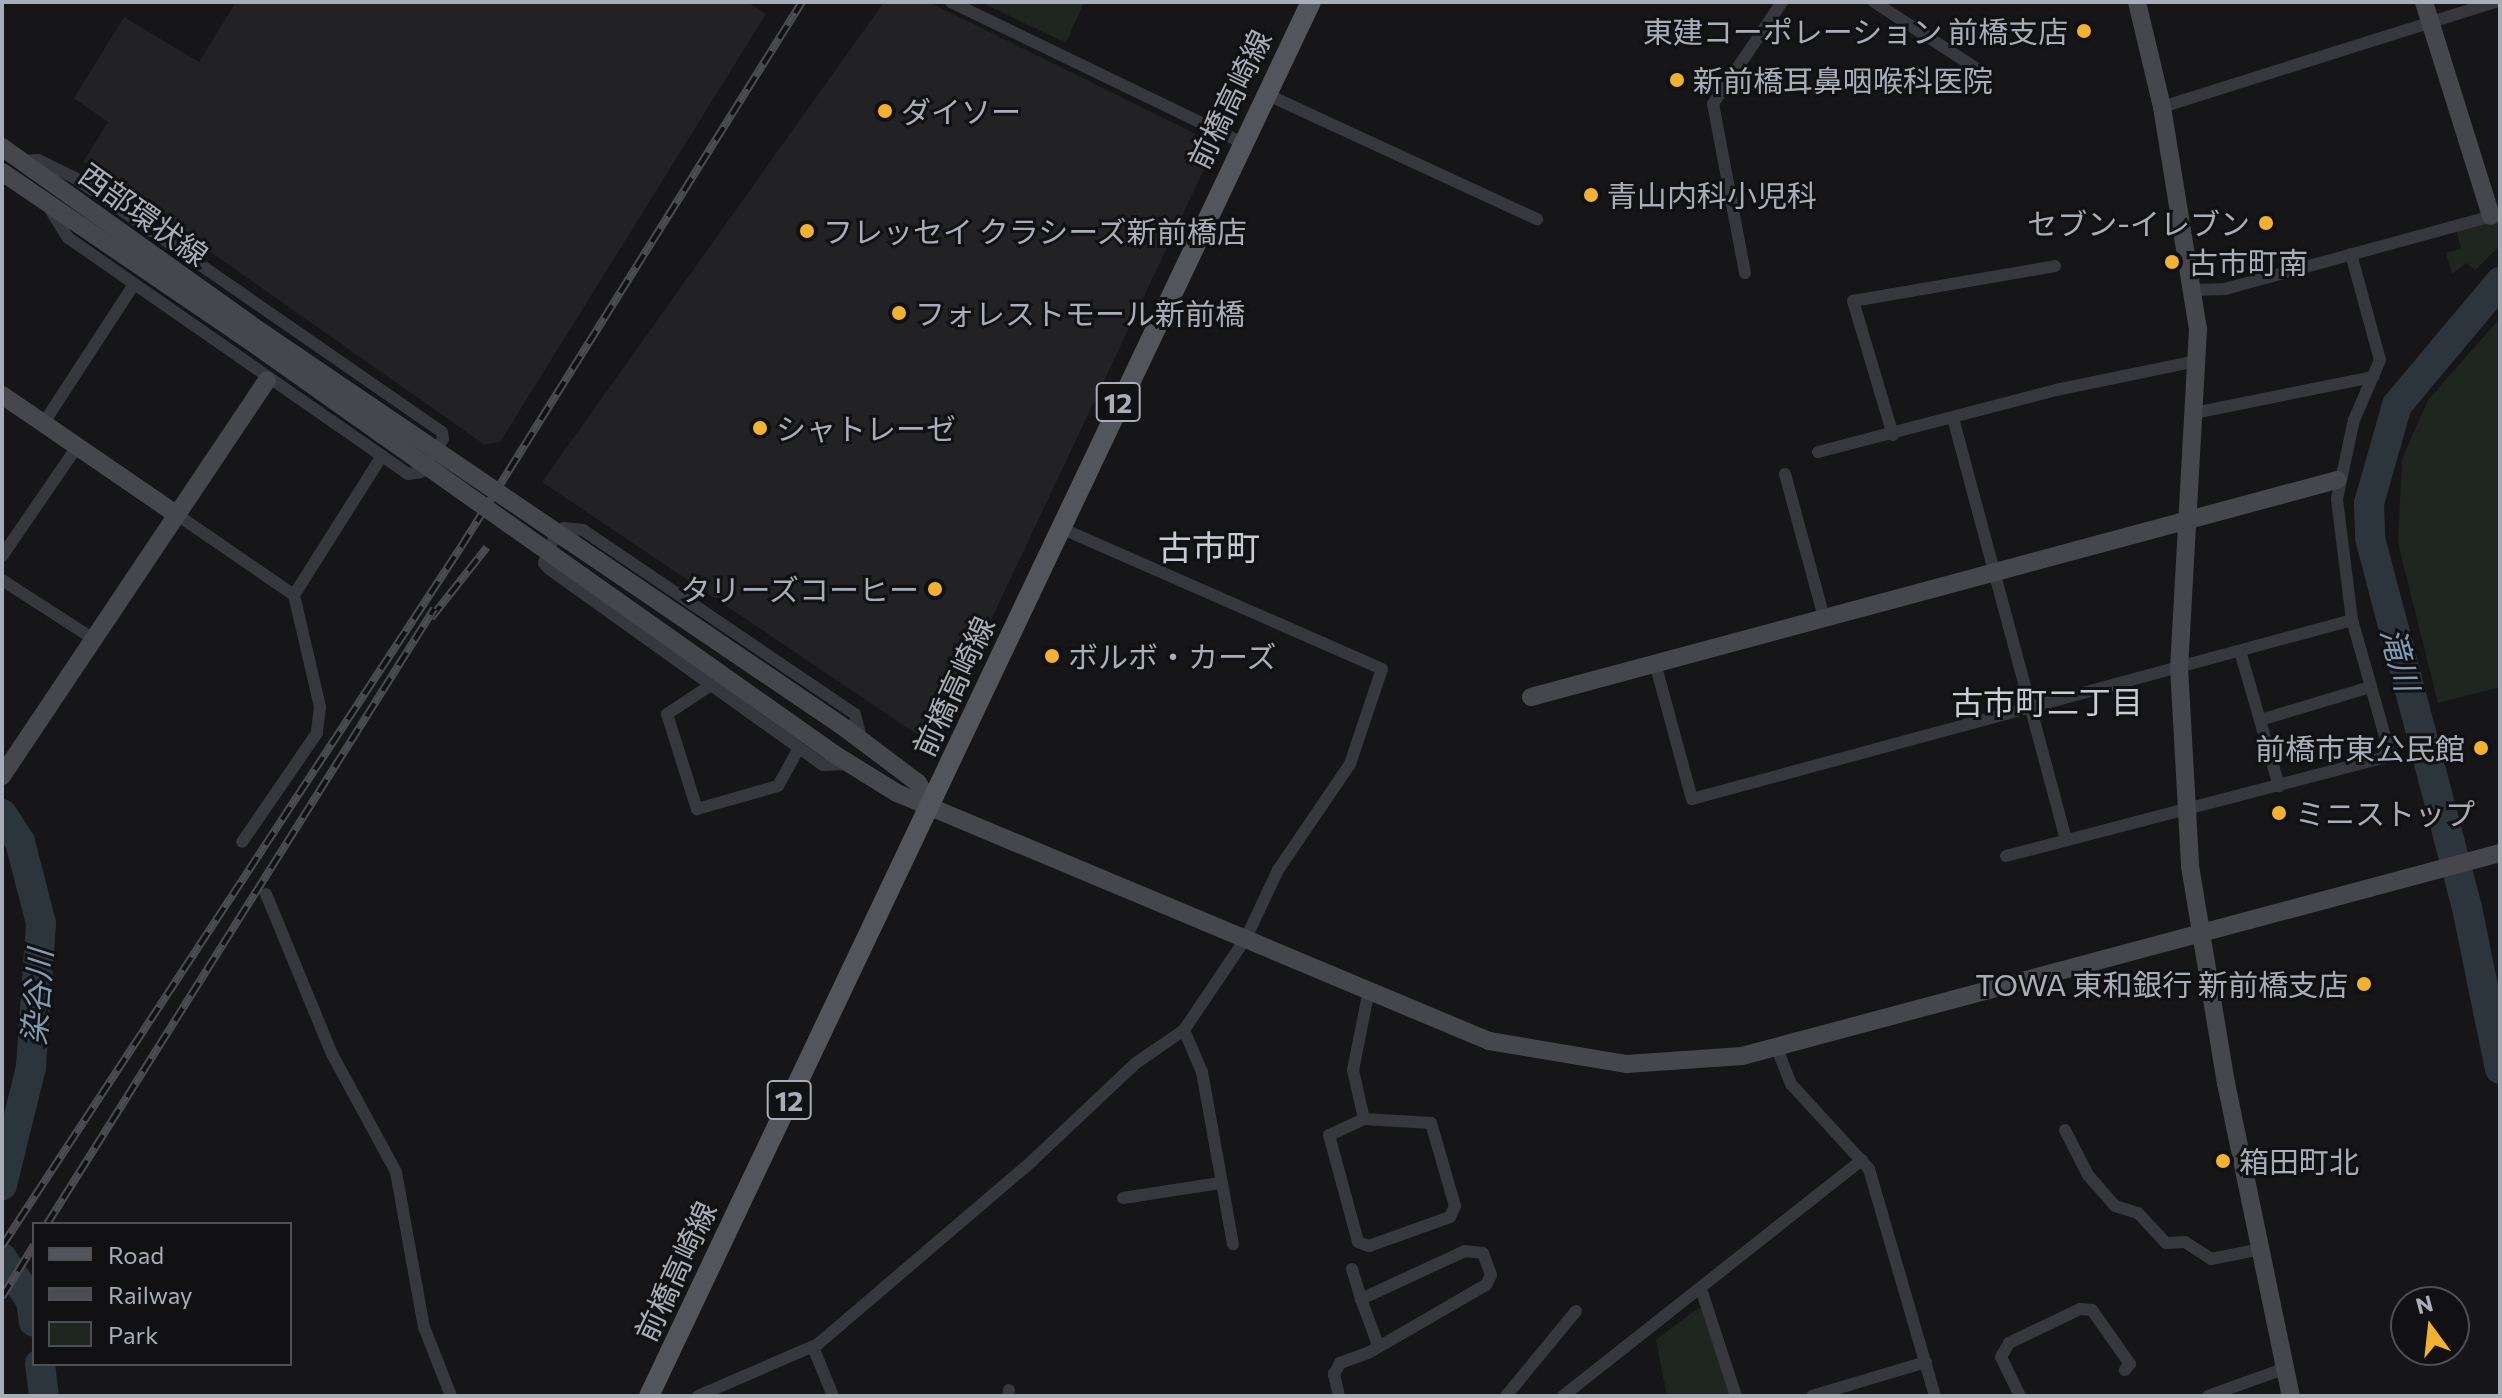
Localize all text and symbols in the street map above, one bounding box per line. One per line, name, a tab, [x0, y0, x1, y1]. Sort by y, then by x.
place label: 東建コーポレーション 前橋支店	[1642, 13, 2068, 49]
marker: 東建コーポレーション 前橋支店	[2075, 22, 2093, 40]
street label: 前橋高崎線	[1180, 24, 1278, 174]
place label: 新前橋耳鼻咽喉科医院	[1693, 62, 1993, 98]
marker: 新前橋耳鼻咽喉科医院	[1668, 71, 1686, 89]
place label: ダイソー	[901, 93, 1021, 129]
marker: ダイソー	[876, 102, 894, 120]
street label: 西部環状線	[73, 155, 215, 273]
place label: 青山内科小児科	[1607, 177, 1817, 213]
marker: 青山内科小児科	[1582, 186, 1600, 204]
place label: セブン-イレブン	[2027, 205, 2250, 241]
place label: フレッセイ クラシーズ新前橋店	[823, 213, 1249, 249]
marker: セブン-イレブン	[2257, 214, 2275, 232]
marker: フレッセイ クラシーズ新前橋店	[798, 222, 816, 240]
place label: 古市町南	[2188, 244, 2308, 280]
marker: 古市町南	[2163, 253, 2181, 271]
place label: フォレストモール新前橋	[915, 295, 1245, 331]
marker: フォレストモール新前橋	[890, 304, 908, 322]
road number: 12	[1094, 378, 1142, 426]
place label: シャトレーゼ	[776, 410, 956, 446]
marker: シャトレーゼ	[751, 419, 769, 437]
district label: 古市町	[1158, 527, 1260, 567]
place label: タリーズコーヒー	[679, 571, 919, 607]
marker: タリーズコーヒー	[926, 580, 944, 598]
street label: 前橋高崎線	[905, 610, 1001, 762]
water label: 滝川	[2374, 623, 2428, 695]
place label: ボルボ・カーズ	[1068, 638, 1278, 674]
marker: ボルボ・カーズ	[1043, 647, 1061, 665]
district label: 古市町二丁目	[1951, 682, 2143, 720]
place label: 前橋市東公民館	[2255, 730, 2465, 766]
marker: 前橋市東公民館	[2472, 739, 2490, 757]
place label: ミニストップ	[2295, 795, 2475, 831]
marker: ミニストップ	[2270, 804, 2288, 822]
water label: 染谷川	[13, 948, 59, 1046]
place label: TOWA 東和銀行 新前橋支店	[1975, 966, 2348, 1002]
marker: TOWA 東和銀行 新前橋支店	[2355, 975, 2373, 993]
road number: 12	[765, 1076, 813, 1124]
place label: 箱田町北	[2239, 1143, 2359, 1179]
marker: 箱田町北	[2214, 1152, 2232, 1170]
street label: 前橋高崎線	[627, 1195, 723, 1347]
legend	[32, 1222, 292, 1366]
text: Road	[108, 1240, 164, 1269]
text: Railway	[108, 1280, 193, 1309]
north arrow	[2390, 1286, 2470, 1366]
text: N	[2413, 1289, 2436, 1319]
text: Park	[108, 1320, 158, 1349]

